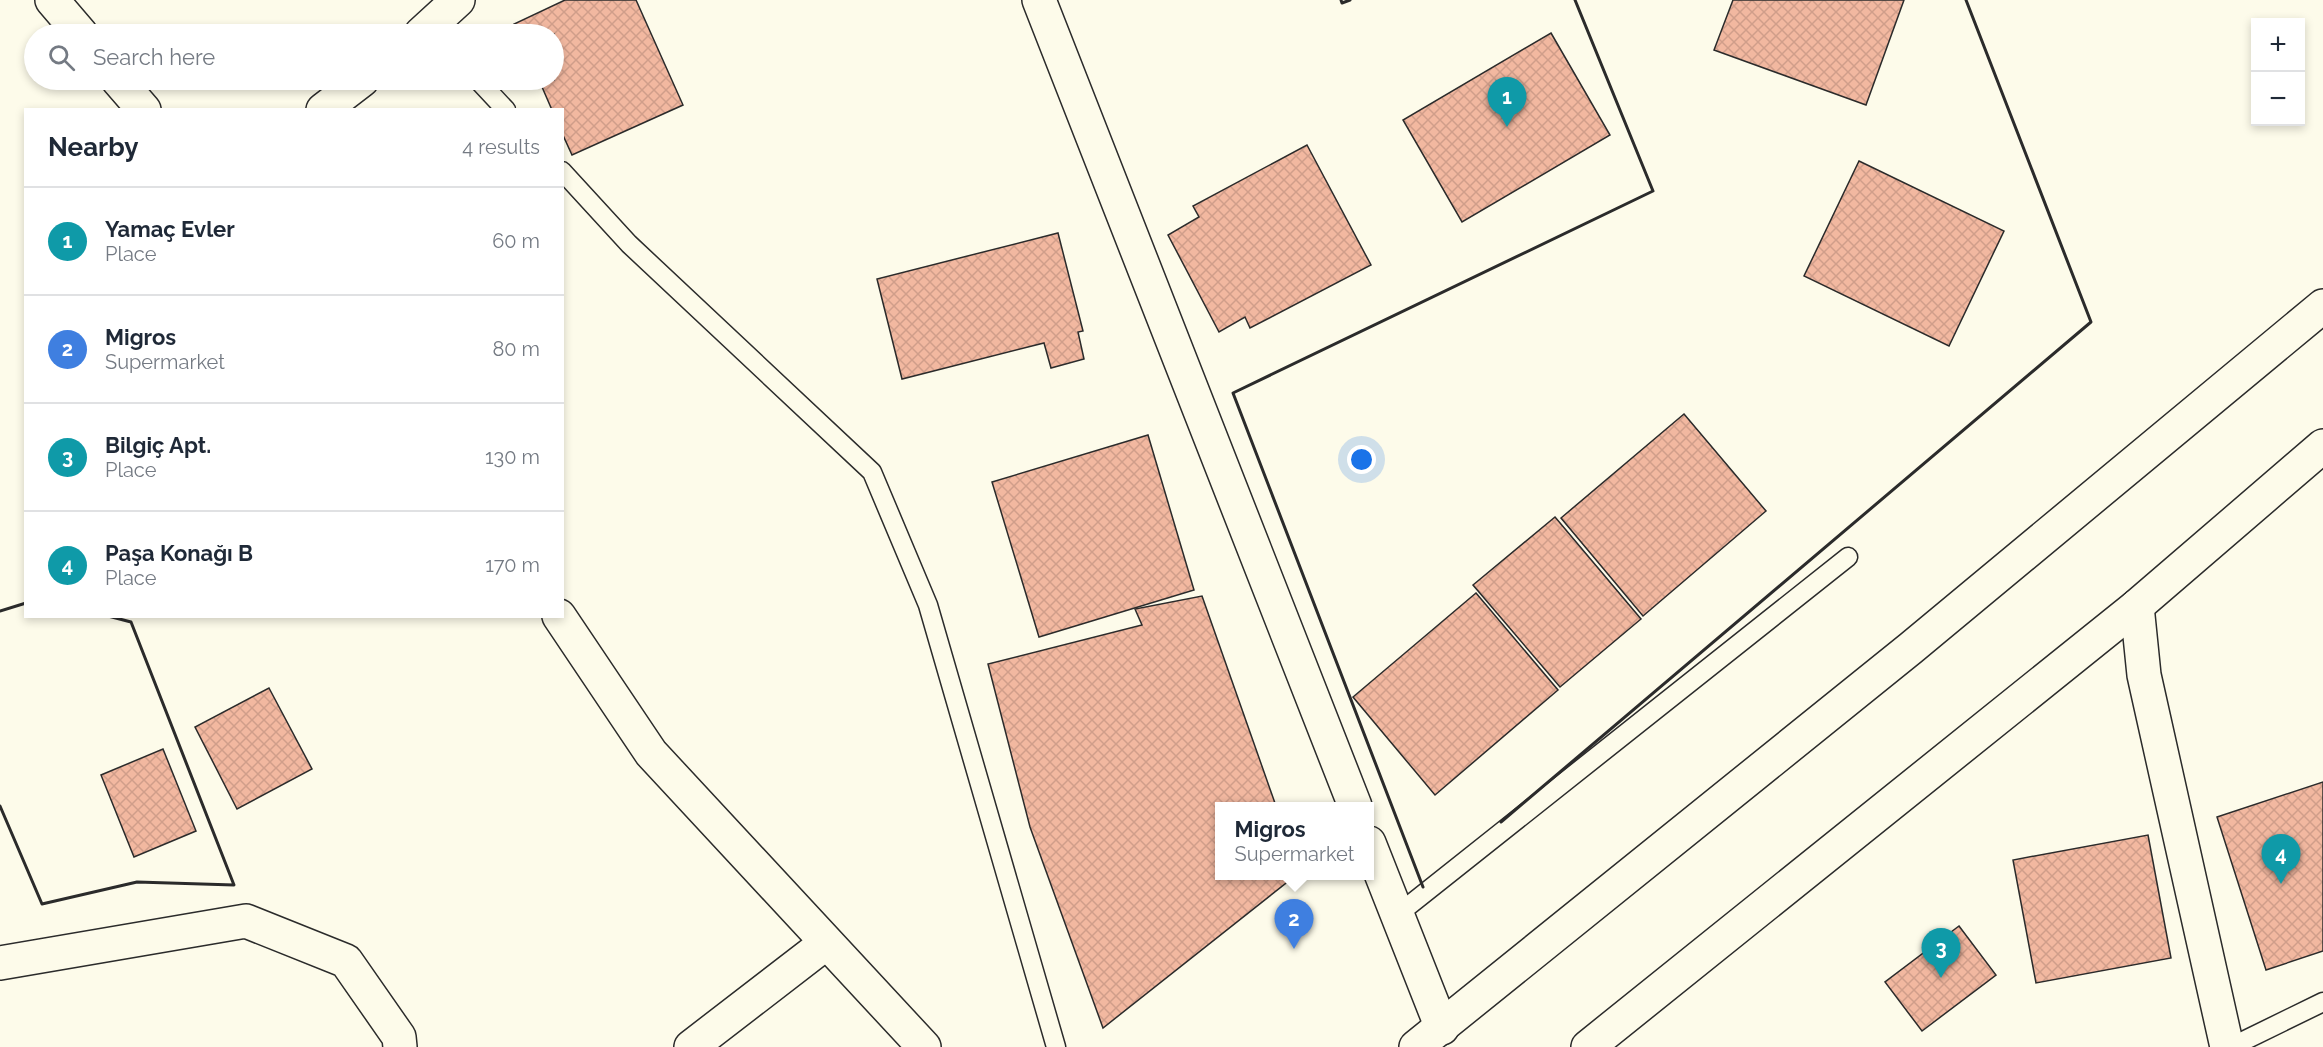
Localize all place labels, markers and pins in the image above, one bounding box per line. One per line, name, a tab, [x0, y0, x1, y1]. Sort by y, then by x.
pin: 1	[1488, 78, 1526, 127]
pin: 4	[2262, 834, 2300, 884]
pin: 2	[1274, 900, 1314, 949]
pin: 3	[1922, 928, 1960, 978]

